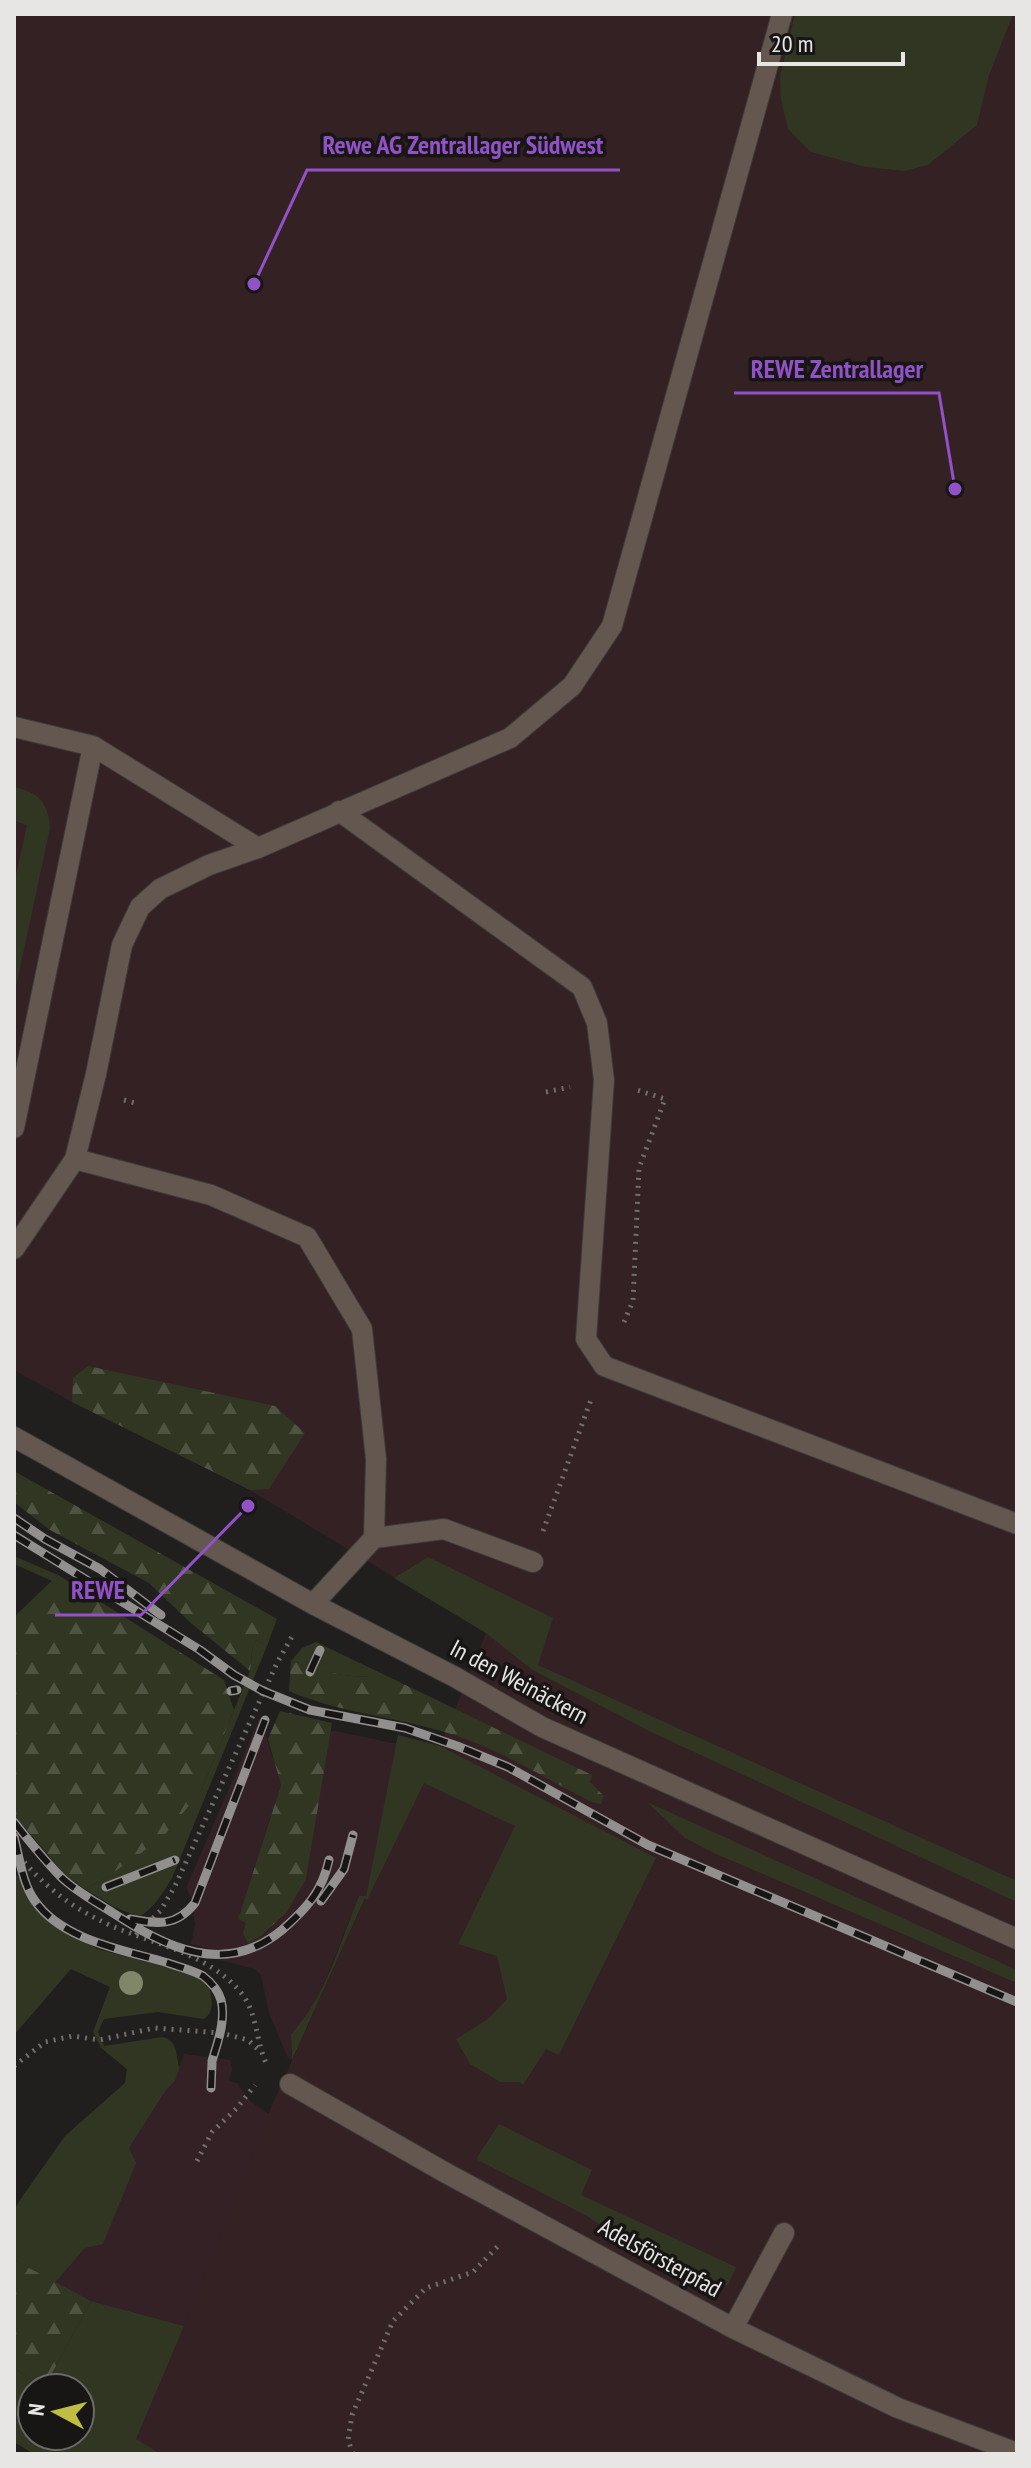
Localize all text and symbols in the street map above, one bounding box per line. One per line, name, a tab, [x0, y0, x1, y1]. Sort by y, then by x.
scale bar	[759, 16, 903, 66]
text: 20 m	[771, 28, 813, 59]
callout: Rewe AG Zentrallager Südwest	[307, 120, 620, 170]
text: Rewe AG Zentrallager Südwest	[323, 128, 604, 161]
callout: REWE Zentrallager	[734, 343, 939, 393]
text: REWE Zentrallager	[751, 352, 924, 385]
callout: REWE	[55, 1565, 141, 1615]
text: REWE	[71, 1573, 125, 1606]
street label: In den Weinäckern	[445, 1632, 594, 1731]
street label: Adelsförsterpfad	[593, 2211, 727, 2304]
north arrow	[16, 2372, 96, 2452]
text: N	[22, 2402, 51, 2417]

